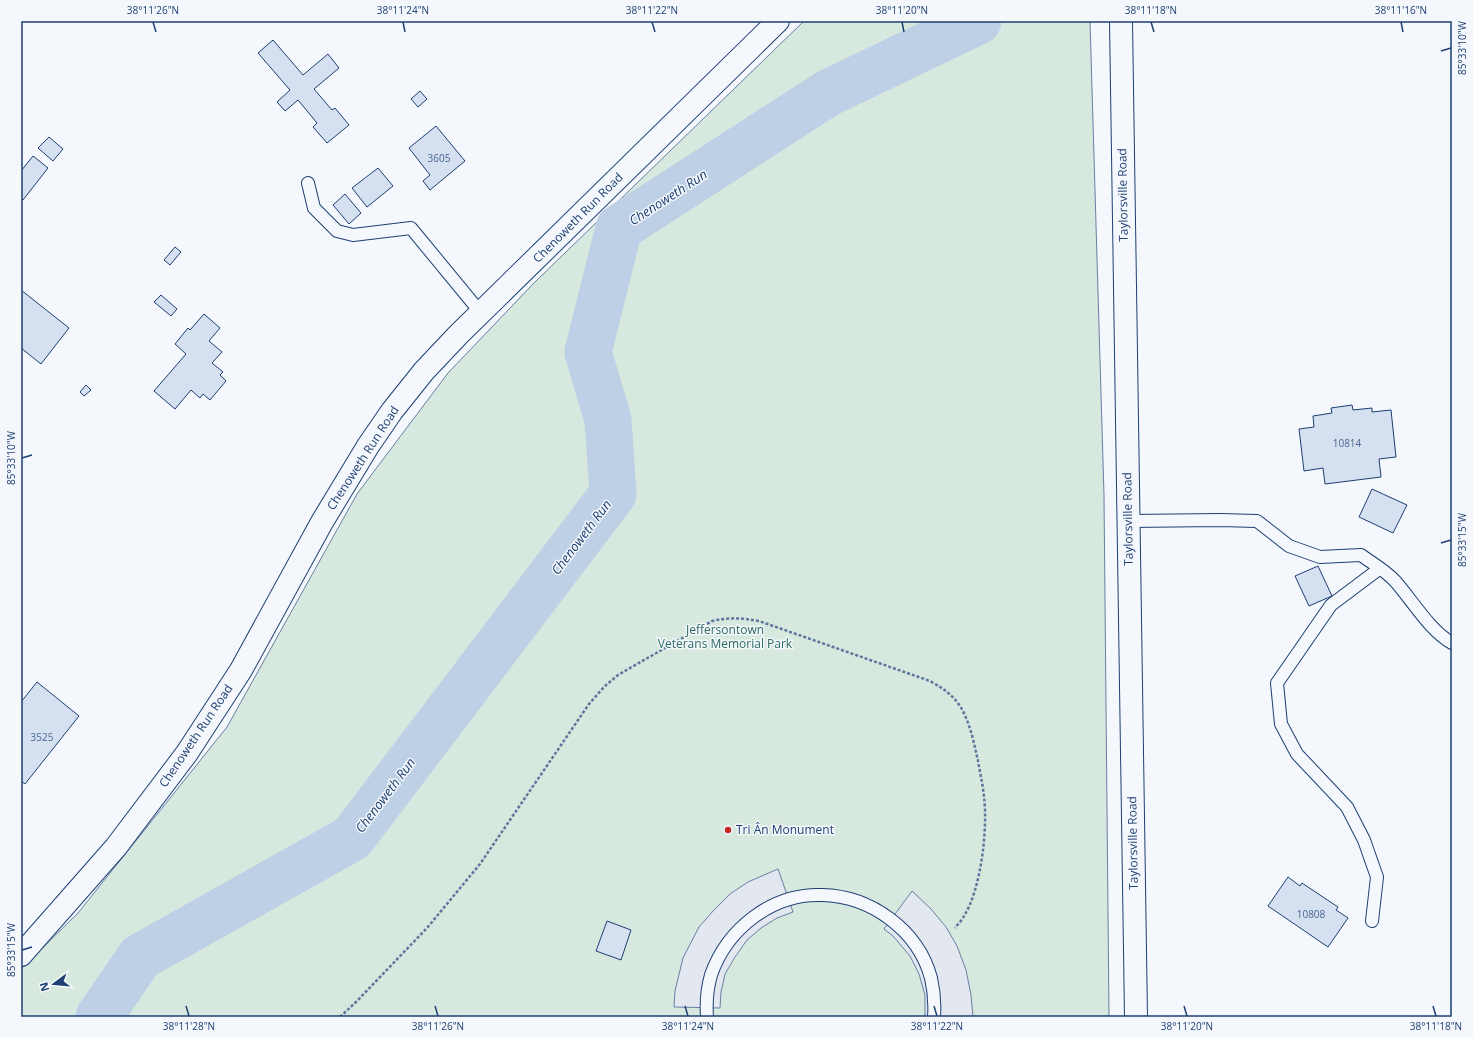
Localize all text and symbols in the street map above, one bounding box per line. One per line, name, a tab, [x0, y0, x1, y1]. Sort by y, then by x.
text: 38°11'26"N	[127, 3, 179, 17]
text: 38°11'24"N	[377, 3, 429, 17]
text: 38°11'22"N	[626, 3, 678, 17]
text: 38°11'20"N	[876, 3, 928, 17]
text: 38°11'18"N	[1125, 3, 1177, 17]
text: 38°11'16"N	[1375, 3, 1427, 17]
text: 85°33'10"W	[1455, 20, 1469, 75]
street label: Taylorsville Road	[1113, 148, 1132, 242]
house number: 3605	[428, 151, 451, 165]
water label: Chenoweth Run	[625, 165, 711, 229]
street label: Chenoweth Run Road	[529, 169, 626, 266]
street label: Chenoweth Run Road	[323, 402, 403, 513]
text: 85°33'10"W	[4, 430, 18, 485]
house number: 10814	[1333, 436, 1362, 450]
street label: Taylorsville Road	[1118, 472, 1137, 566]
water label: Chenoweth Run	[547, 496, 615, 578]
text: 85°33'15"W	[1455, 512, 1469, 567]
park label: Jeffersontown Veterans Memorial Park	[658, 621, 793, 652]
street label: Chenoweth Run Road	[155, 681, 236, 791]
house number: 3525	[31, 730, 54, 744]
water label: Chenoweth Run	[351, 754, 419, 836]
street label: Taylorsville Road	[1123, 796, 1142, 890]
place label: Tri Ân Monument	[736, 821, 834, 838]
marker: Tri Ân Monument	[723, 825, 733, 835]
house number: 10808	[1297, 907, 1326, 921]
text: 85°33'15"W	[4, 922, 18, 977]
north arrow	[34, 964, 74, 1004]
text: N	[35, 981, 52, 993]
text: 38°11'28"N	[163, 1019, 215, 1033]
text: 38°11'26"N	[412, 1019, 464, 1033]
text: 38°11'24"N	[662, 1019, 714, 1033]
text: 38°11'22"N	[911, 1019, 963, 1033]
text: 38°11'20"N	[1161, 1019, 1213, 1033]
text: 38°11'18"N	[1410, 1019, 1462, 1033]

